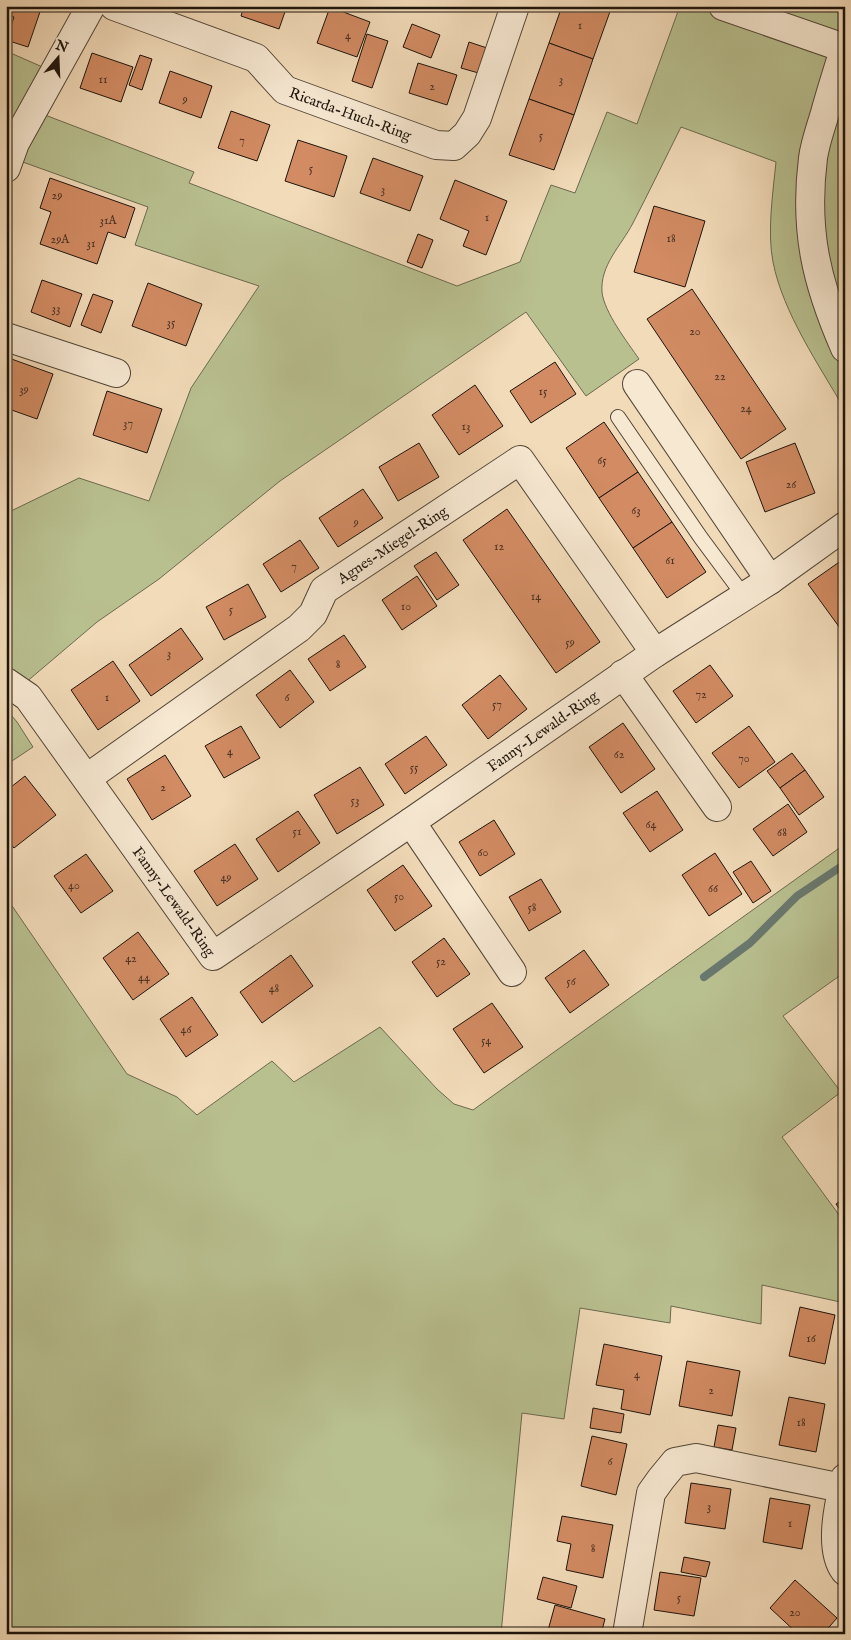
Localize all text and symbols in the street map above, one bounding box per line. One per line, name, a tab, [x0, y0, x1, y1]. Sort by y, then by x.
house number: 1	[578, 18, 582, 33]
house number: 4	[345, 28, 351, 43]
north arrow	[32, 32, 82, 82]
text: N	[52, 36, 71, 57]
house number: 11	[99, 72, 107, 87]
house number: 3	[559, 72, 563, 87]
house number: 2	[429, 79, 435, 94]
street label: Ricarda-Huch-Ring	[287, 83, 415, 145]
house number: 9	[181, 92, 188, 107]
house number: 5	[539, 128, 544, 143]
house number: 7	[239, 133, 245, 148]
house number: 5	[309, 161, 314, 176]
house number: 3	[381, 182, 385, 197]
house number: 29	[52, 188, 62, 203]
house number: 1	[485, 210, 489, 225]
house number: 31A	[99, 213, 117, 228]
house number: 18	[666, 231, 676, 246]
house number: 29A	[51, 232, 70, 247]
house number: 31	[87, 236, 95, 251]
house number: 33	[52, 301, 60, 316]
house number: 35	[167, 315, 176, 330]
house number: 20	[689, 324, 701, 339]
house number: 22	[714, 369, 726, 384]
house number: 39	[19, 382, 29, 397]
house number: 15	[539, 384, 548, 399]
house number: 24	[740, 401, 752, 416]
house number: 37	[123, 416, 133, 431]
house number: 13	[462, 419, 470, 434]
house number: 65	[597, 453, 607, 468]
house number: 26	[786, 477, 797, 492]
street label: Agnes-Miegel-Ring	[333, 501, 452, 588]
house number: 63	[631, 503, 641, 518]
house number: 9	[352, 515, 359, 530]
house number: 12	[494, 539, 504, 554]
house number: 61	[665, 553, 675, 568]
house number: 7	[291, 559, 297, 574]
house number: 14	[531, 589, 541, 604]
house number: 10	[401, 599, 411, 614]
house number: 5	[229, 602, 234, 617]
house number: 59	[565, 635, 575, 650]
house number: 3	[167, 646, 171, 661]
house number: 8	[336, 657, 341, 672]
street label: Fanny-Lewald-Ring	[483, 685, 602, 776]
house number: 72	[695, 687, 707, 702]
house number: 1	[105, 690, 109, 705]
house number: 6	[284, 690, 290, 705]
house number: 57	[492, 697, 502, 712]
house number: 4	[227, 744, 233, 759]
house number: 62	[614, 747, 625, 762]
house number: 70	[738, 751, 750, 766]
house number: 55	[410, 760, 419, 775]
house number: 2	[160, 780, 166, 795]
house number: 53	[351, 793, 359, 808]
house number: 64	[646, 817, 657, 832]
house number: 51	[293, 824, 301, 839]
house number: 68	[777, 825, 787, 840]
street label: Fanny-Lewald-Ring	[128, 843, 220, 961]
house number: 60	[478, 845, 489, 860]
house number: 49	[220, 870, 232, 885]
house number: 40	[68, 878, 80, 893]
house number: 66	[708, 881, 719, 896]
house number: 50	[394, 889, 404, 904]
house number: 58	[527, 900, 537, 915]
house number: 42	[125, 951, 137, 966]
house number: 52	[436, 954, 446, 969]
house number: 44	[138, 970, 150, 985]
house number: 56	[566, 974, 577, 989]
house number: 48	[269, 981, 280, 996]
house number: 46	[181, 1022, 192, 1037]
house number: 54	[481, 1033, 491, 1048]
house number: 16	[806, 1331, 817, 1346]
house number: 4	[634, 1367, 640, 1382]
house number: 2	[708, 1383, 714, 1398]
house number: 18	[796, 1415, 806, 1430]
house number: 6	[607, 1454, 613, 1469]
house number: 3	[707, 1499, 711, 1514]
house number: 1	[788, 1516, 792, 1531]
house number: 8	[591, 1541, 596, 1556]
house number: 5	[677, 1590, 682, 1605]
house number: 20	[789, 1605, 801, 1620]

